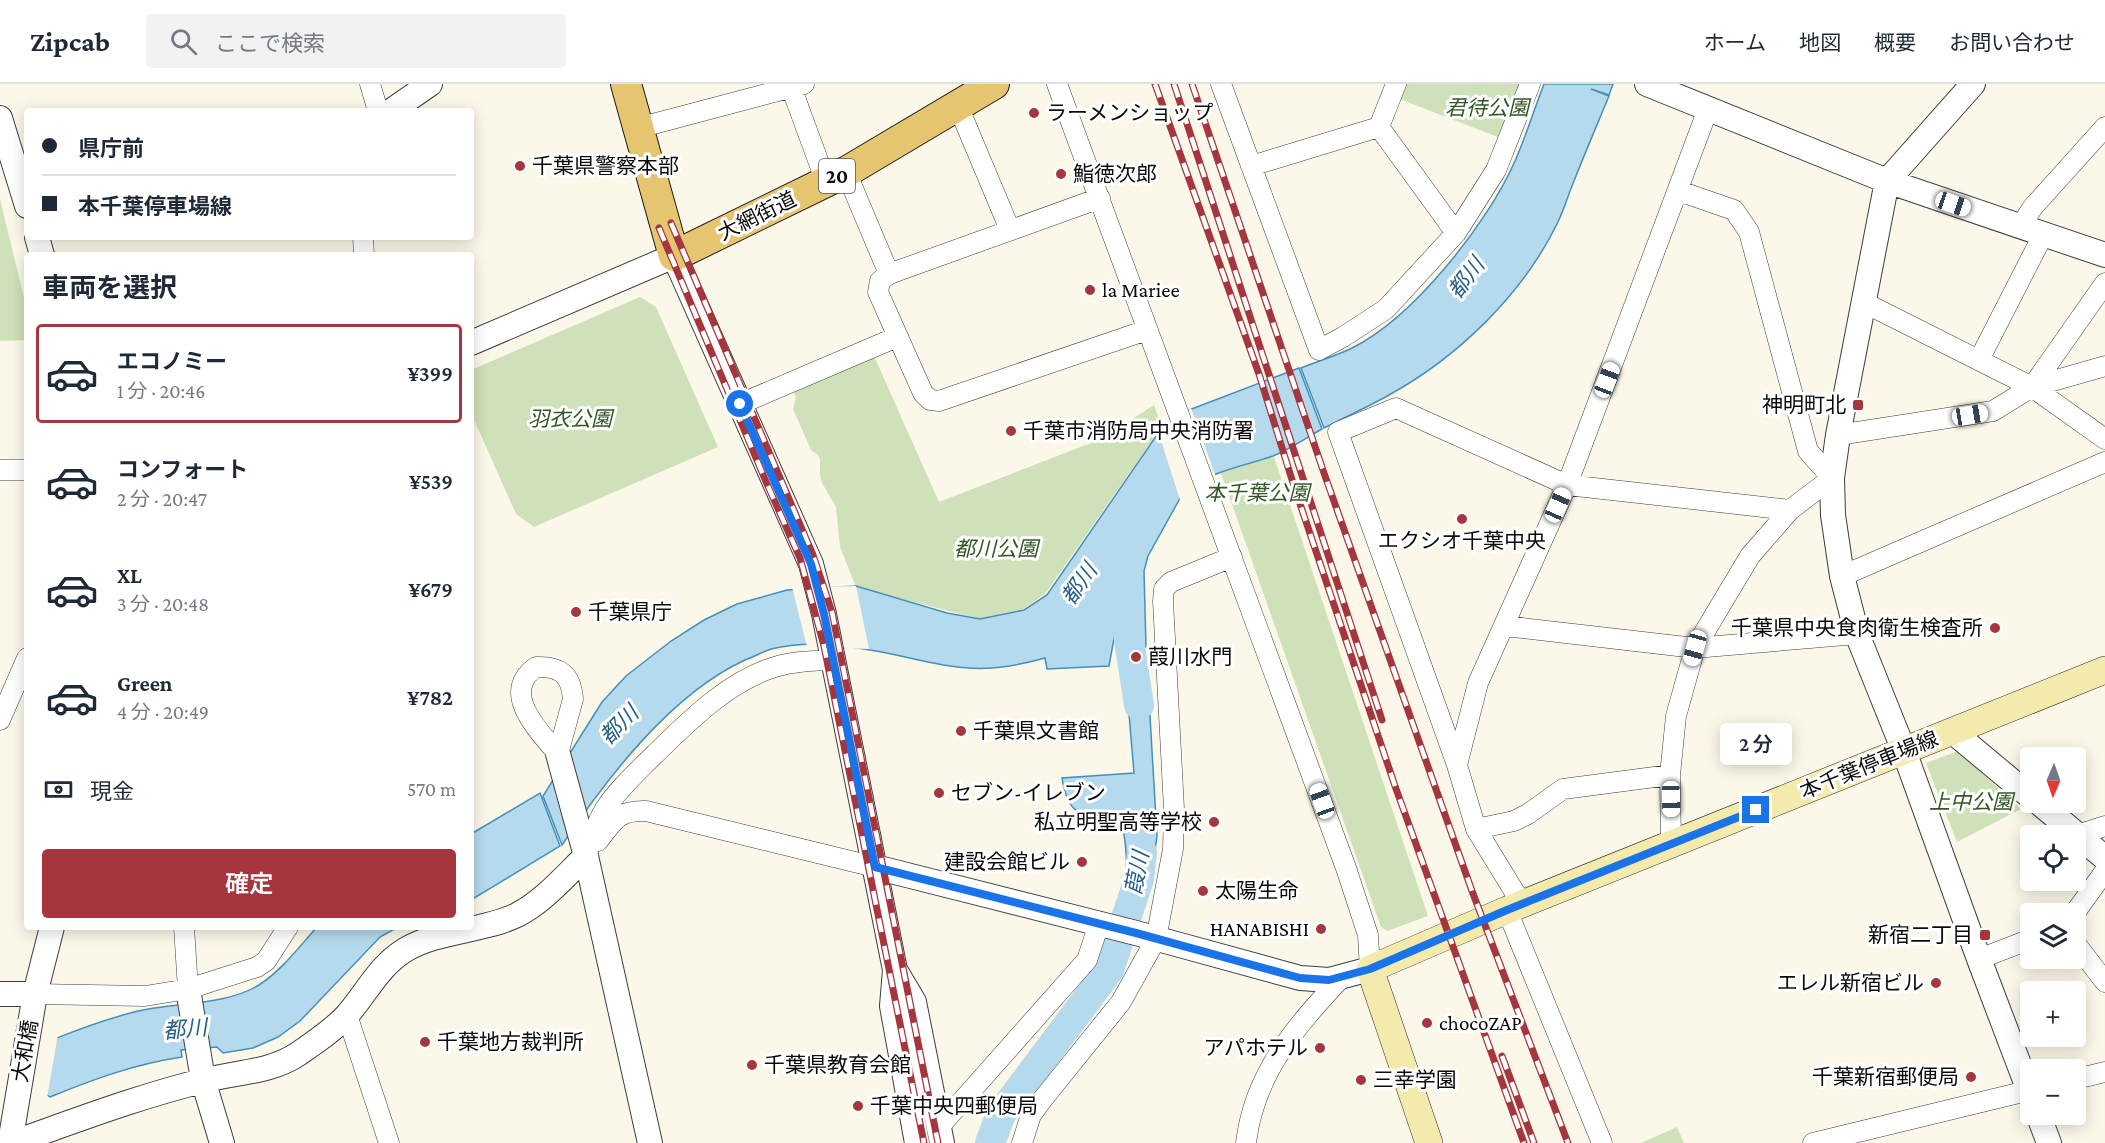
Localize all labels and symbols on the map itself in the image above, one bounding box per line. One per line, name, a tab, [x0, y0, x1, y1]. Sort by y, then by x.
park label: 君待公園	[1445, 96, 1532, 120]
place label: ラーメンショップ	[1046, 101, 1213, 125]
marker: ラーメンショップ	[1027, 106, 1041, 120]
place label: 千葉県警察本部	[532, 154, 679, 178]
marker: 千葉県警察本部	[513, 159, 527, 173]
road number: 20	[819, 159, 855, 193]
place label: 鮨徳次郎	[1073, 162, 1157, 186]
marker: 鮨徳次郎	[1054, 167, 1068, 181]
street label: 大網街道	[714, 187, 800, 245]
car	[1933, 190, 1973, 218]
water label: 都川	[1443, 251, 1490, 303]
place label: la Mariee	[1102, 278, 1180, 302]
marker: la Mariee	[1083, 283, 1097, 297]
car	[1592, 360, 1622, 400]
route start	[726, 390, 753, 417]
place label: 神明町北	[1762, 393, 1846, 417]
marker: 神明町北	[1851, 398, 1865, 412]
car	[1951, 403, 1989, 427]
park label: 羽衣公園	[528, 407, 615, 431]
place label: 千葉市消防局中央消防署	[1023, 419, 1254, 443]
marker: 千葉市消防局中央消防署	[1004, 424, 1018, 438]
park label: 本千葉公園	[1205, 481, 1312, 505]
car	[1542, 485, 1574, 525]
marker: エクシオ千葉中央	[1455, 512, 1469, 526]
place label: エクシオ千葉中央	[1378, 529, 1546, 553]
park label: 都川公園	[954, 537, 1041, 561]
water label: 都川	[1056, 557, 1103, 609]
place label: 千葉県庁	[588, 600, 672, 624]
marker: 千葉県庁	[569, 605, 583, 619]
place label: 千葉県中央食肉衛生検査所	[1731, 616, 1983, 640]
marker: 千葉県中央食肉衛生検査所	[1988, 621, 2002, 635]
car	[1681, 628, 1709, 668]
place label: 葭川水門	[1148, 645, 1232, 669]
marker: 葭川水門	[1129, 650, 1143, 664]
water label: 都川	[595, 699, 645, 749]
place label: 千葉県文書館	[973, 719, 1099, 743]
callout: 2 分	[1720, 723, 1792, 765]
marker: 千葉県文書館	[954, 724, 968, 738]
street label: 本千葉停車場線	[1796, 726, 1942, 804]
north arrow	[2020, 747, 2086, 813]
place label: セブン-イレブン	[951, 781, 1106, 805]
car	[1307, 781, 1337, 821]
car	[1662, 781, 1680, 817]
marker: セブン-イレブン	[932, 786, 946, 800]
park label: 上中公園	[1929, 790, 2016, 814]
route end	[1742, 796, 1769, 823]
place label: 私立明聖高等学校	[1034, 810, 1202, 834]
marker: 私立明聖高等学校	[1207, 815, 1221, 829]
water label: 葭川	[1121, 847, 1154, 897]
place label: 建設会館ビル	[944, 850, 1070, 874]
marker: 建設会館ビル	[1075, 855, 1089, 869]
place label: 太陽生命	[1215, 879, 1299, 903]
marker: 太陽生命	[1196, 884, 1210, 898]
place label: HANABISHI	[1210, 917, 1309, 941]
marker: HANABISHI	[1314, 922, 1328, 936]
place label: 新宿二丁目	[1868, 923, 1973, 947]
marker: 新宿二丁目	[1978, 928, 1992, 942]
place label: エレル新宿ビル	[1777, 971, 1924, 995]
marker: エレル新宿ビル	[1929, 976, 1943, 990]
place label: chocoZAP	[1439, 1011, 1522, 1035]
water label: 都川	[162, 1014, 210, 1043]
marker: chocoZAP	[1420, 1016, 1434, 1030]
street label: 大和橋	[8, 1018, 42, 1084]
place label: 千葉地方裁判所	[437, 1030, 584, 1054]
marker: 千葉地方裁判所	[418, 1035, 432, 1049]
place label: アパホテル	[1203, 1036, 1308, 1060]
marker: アパホテル	[1313, 1041, 1327, 1055]
place label: 千葉県教育会館	[764, 1053, 911, 1077]
marker: 千葉県教育会館	[745, 1058, 759, 1072]
place label: 千葉新宿郵便局	[1812, 1065, 1959, 1089]
place label: 三幸学園	[1373, 1068, 1457, 1092]
marker: 千葉新宿郵便局	[1964, 1070, 1978, 1084]
marker: 三幸学園	[1354, 1073, 1368, 1087]
place label: 千葉中央四郵便局	[870, 1094, 1038, 1118]
marker: 千葉中央四郵便局	[851, 1099, 865, 1113]

